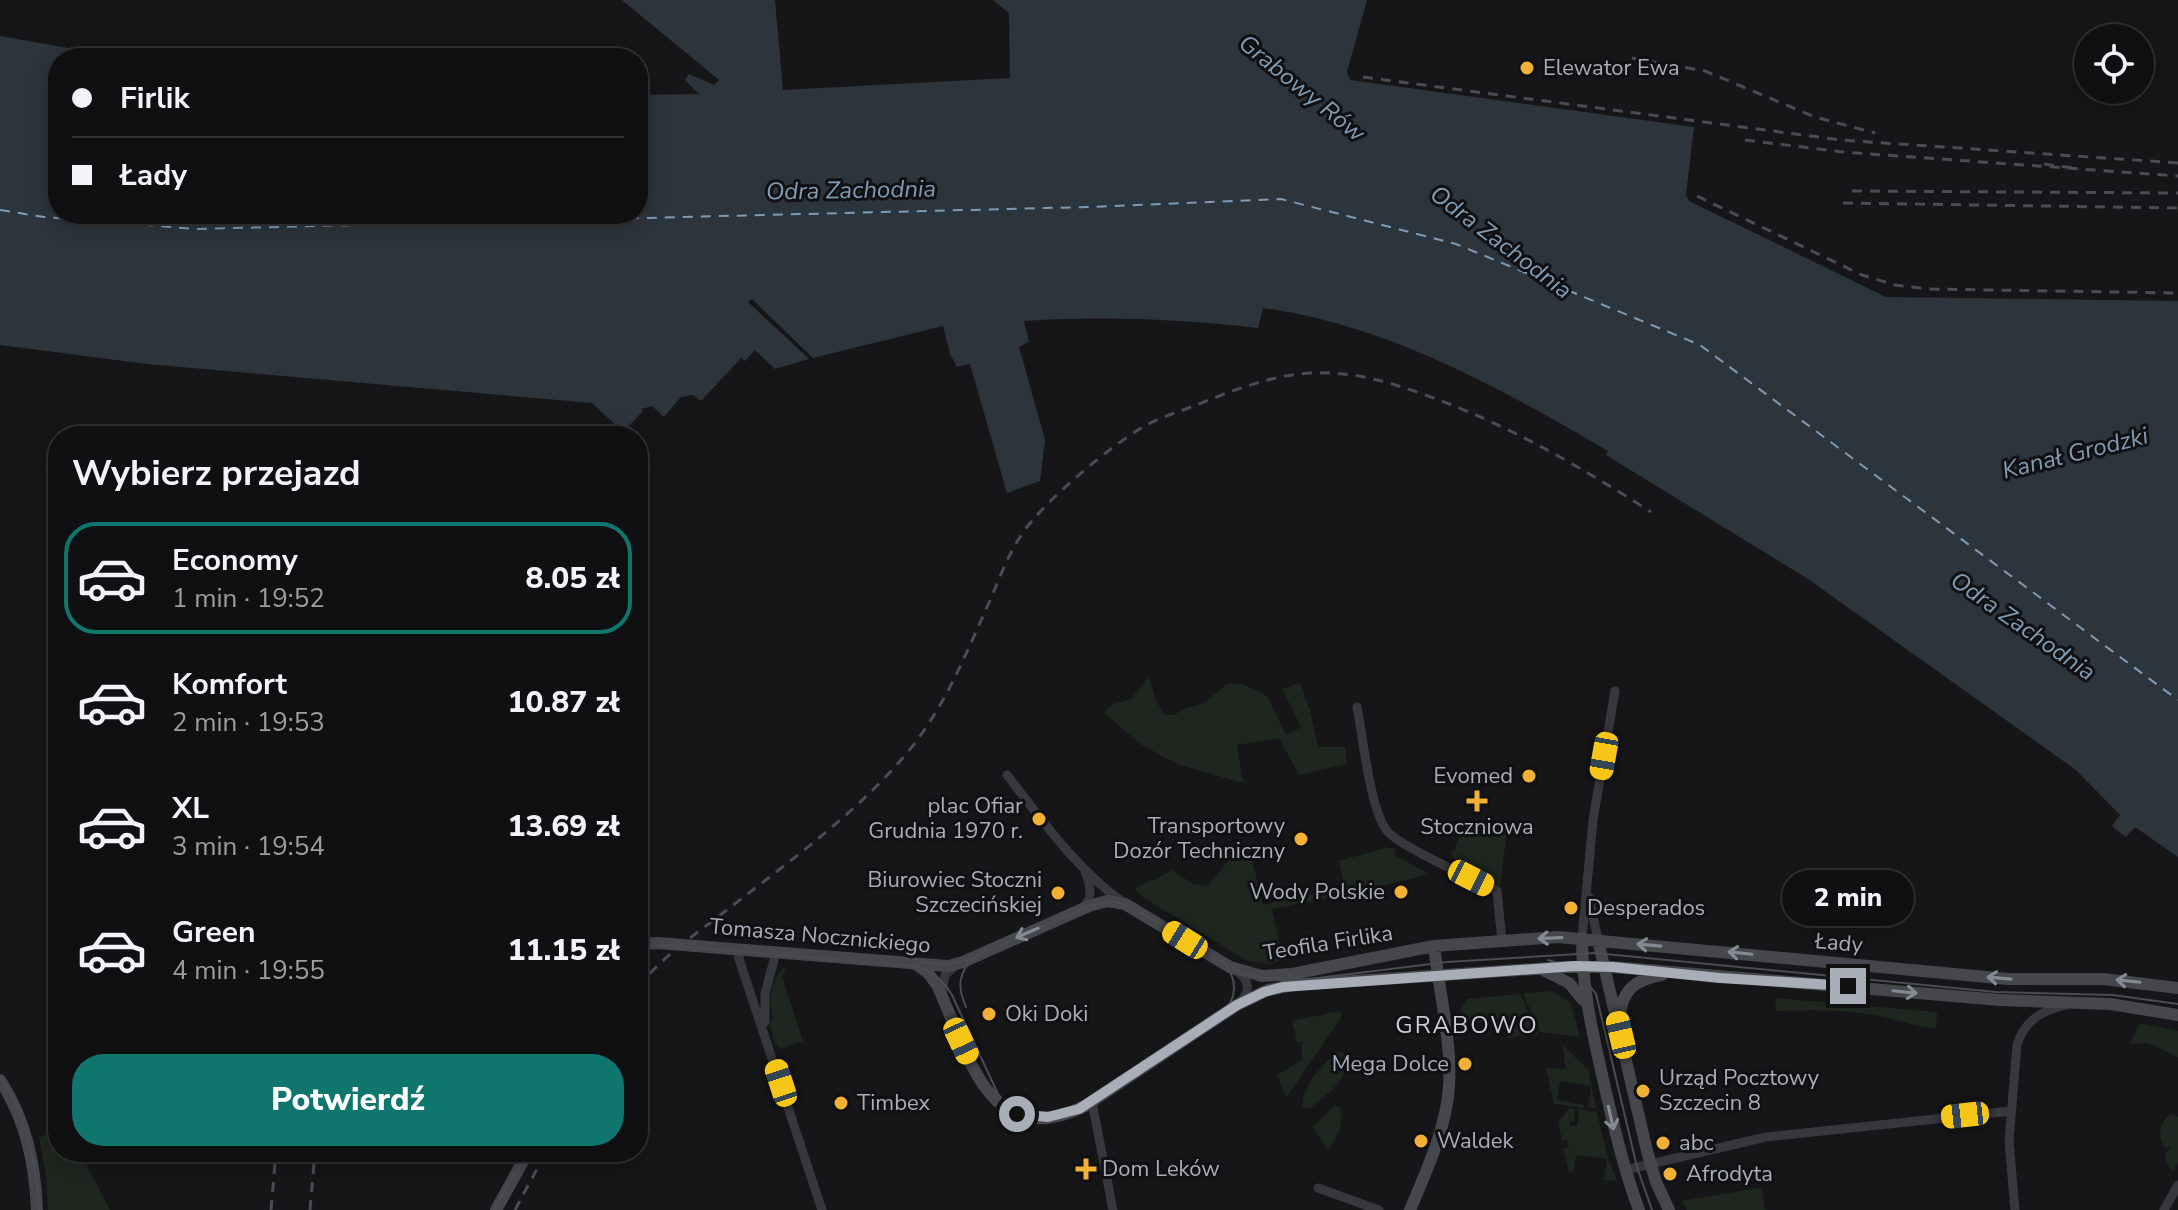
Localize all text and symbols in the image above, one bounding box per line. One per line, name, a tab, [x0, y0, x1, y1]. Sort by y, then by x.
map controls	[2074, 24, 2154, 104]
button: locate	[2074, 24, 2154, 104]
water label: Grabowy Rów	[1232, 27, 1373, 149]
place label: Elewator Ewa	[1543, 53, 1680, 83]
marker: Elewator Ewa	[1518, 59, 1536, 77]
text: Firlik	[120, 78, 190, 119]
text: Łady	[120, 155, 187, 196]
water label: Odra Zachodnia	[766, 173, 936, 207]
water label: Odra Zachodnia	[1423, 178, 1579, 306]
water label: Kanał Grodzki	[1999, 419, 2152, 487]
text: Wybierz przejazd	[72, 449, 361, 498]
text: Economy	[172, 540, 298, 581]
icon: car	[76, 542, 148, 614]
text: 8.05 zł	[525, 558, 620, 599]
water label: Odra Zachodnia	[1944, 564, 2102, 688]
text: 1 min · 19:52	[172, 581, 325, 616]
text: Komfort	[172, 664, 287, 705]
icon: car	[76, 666, 148, 738]
text: 10.87 zł	[507, 682, 620, 723]
text: 2 min · 19:53	[172, 705, 325, 740]
car	[1588, 730, 1620, 782]
place label: Evomed	[1434, 761, 1513, 791]
marker: Evomed	[1520, 767, 1538, 785]
text: XL	[172, 788, 209, 829]
icon: car	[76, 790, 148, 862]
place label: plac Ofiar Grudnia 1970 r.	[868, 791, 1023, 846]
marker: Stoczniowa	[1468, 792, 1486, 810]
text: 13.69 zł	[507, 806, 620, 847]
marker: plac Ofiar Grudnia 1970 r.	[1030, 810, 1048, 828]
place label: Transportowy Dozór Techniczny	[1113, 811, 1286, 866]
place label: Stoczniowa	[1420, 812, 1534, 842]
text: 3 min · 19:54	[172, 829, 325, 864]
marker: Transportowy Dozór Techniczny	[1292, 830, 1310, 848]
car	[1444, 856, 1498, 900]
place label: Biurowiec Stoczni Szczecińskiej	[867, 865, 1042, 920]
callout: 2 min	[1782, 870, 1914, 926]
place label: Wody Polskie	[1250, 877, 1385, 907]
text: 2 min	[1814, 880, 1882, 915]
marker: Wody Polskie	[1392, 883, 1410, 901]
marker: Biurowiec Stoczni Szczecińskiej	[1049, 884, 1067, 902]
place label: Desperados	[1587, 893, 1705, 923]
marker: Desperados	[1562, 899, 1580, 917]
street label: Tomasza Nocznickiego	[708, 911, 932, 961]
text: Green	[172, 912, 256, 953]
icon: car	[76, 914, 148, 986]
car	[1158, 917, 1212, 963]
street label: Teofila Firlika	[1261, 918, 1395, 968]
street label: Łady	[1813, 926, 1865, 960]
one-way arrow	[1015, 927, 1040, 942]
text: 11.15 zł	[507, 930, 620, 971]
one-way arrow	[1537, 930, 1564, 945]
one-way arrow	[1636, 937, 1663, 952]
one-way arrow	[1727, 946, 1754, 961]
text: 4 min · 19:55	[172, 953, 325, 988]
route end	[1830, 968, 1866, 1004]
one-way arrow	[1986, 971, 2013, 986]
one-way arrow	[2115, 973, 2142, 988]
one-way arrow	[1892, 984, 1918, 999]
place label: Oki Doki	[1005, 999, 1088, 1029]
marker: Oki Doki	[980, 1005, 998, 1023]
district label: GRABOWO	[1395, 1009, 1539, 1041]
car	[1604, 1009, 1638, 1061]
car	[940, 1014, 982, 1068]
place label: Mega Dolce	[1332, 1049, 1449, 1079]
button: Potwierdź	[72, 1054, 624, 1146]
marker: Mega Dolce	[1456, 1055, 1474, 1073]
car	[762, 1056, 800, 1110]
place label: Urząd Pocztowy Szczecin 8	[1659, 1063, 1820, 1118]
marker: Urząd Pocztowy Szczecin 8	[1634, 1082, 1652, 1100]
place label: Timbex	[857, 1088, 931, 1118]
marker: Timbex	[832, 1094, 850, 1112]
route start	[999, 1096, 1035, 1132]
car	[1940, 1101, 1990, 1129]
one-way arrow	[1605, 1104, 1620, 1130]
place label: Waldek	[1437, 1126, 1515, 1156]
place label: abc	[1679, 1128, 1714, 1158]
marker: Waldek	[1412, 1132, 1430, 1150]
marker: abc	[1654, 1134, 1672, 1152]
place label: Dom Leków	[1102, 1154, 1220, 1184]
place label: Afrodyta	[1686, 1159, 1773, 1189]
marker: Dom Leków	[1077, 1160, 1095, 1178]
marker: Afrodyta	[1661, 1165, 1679, 1183]

